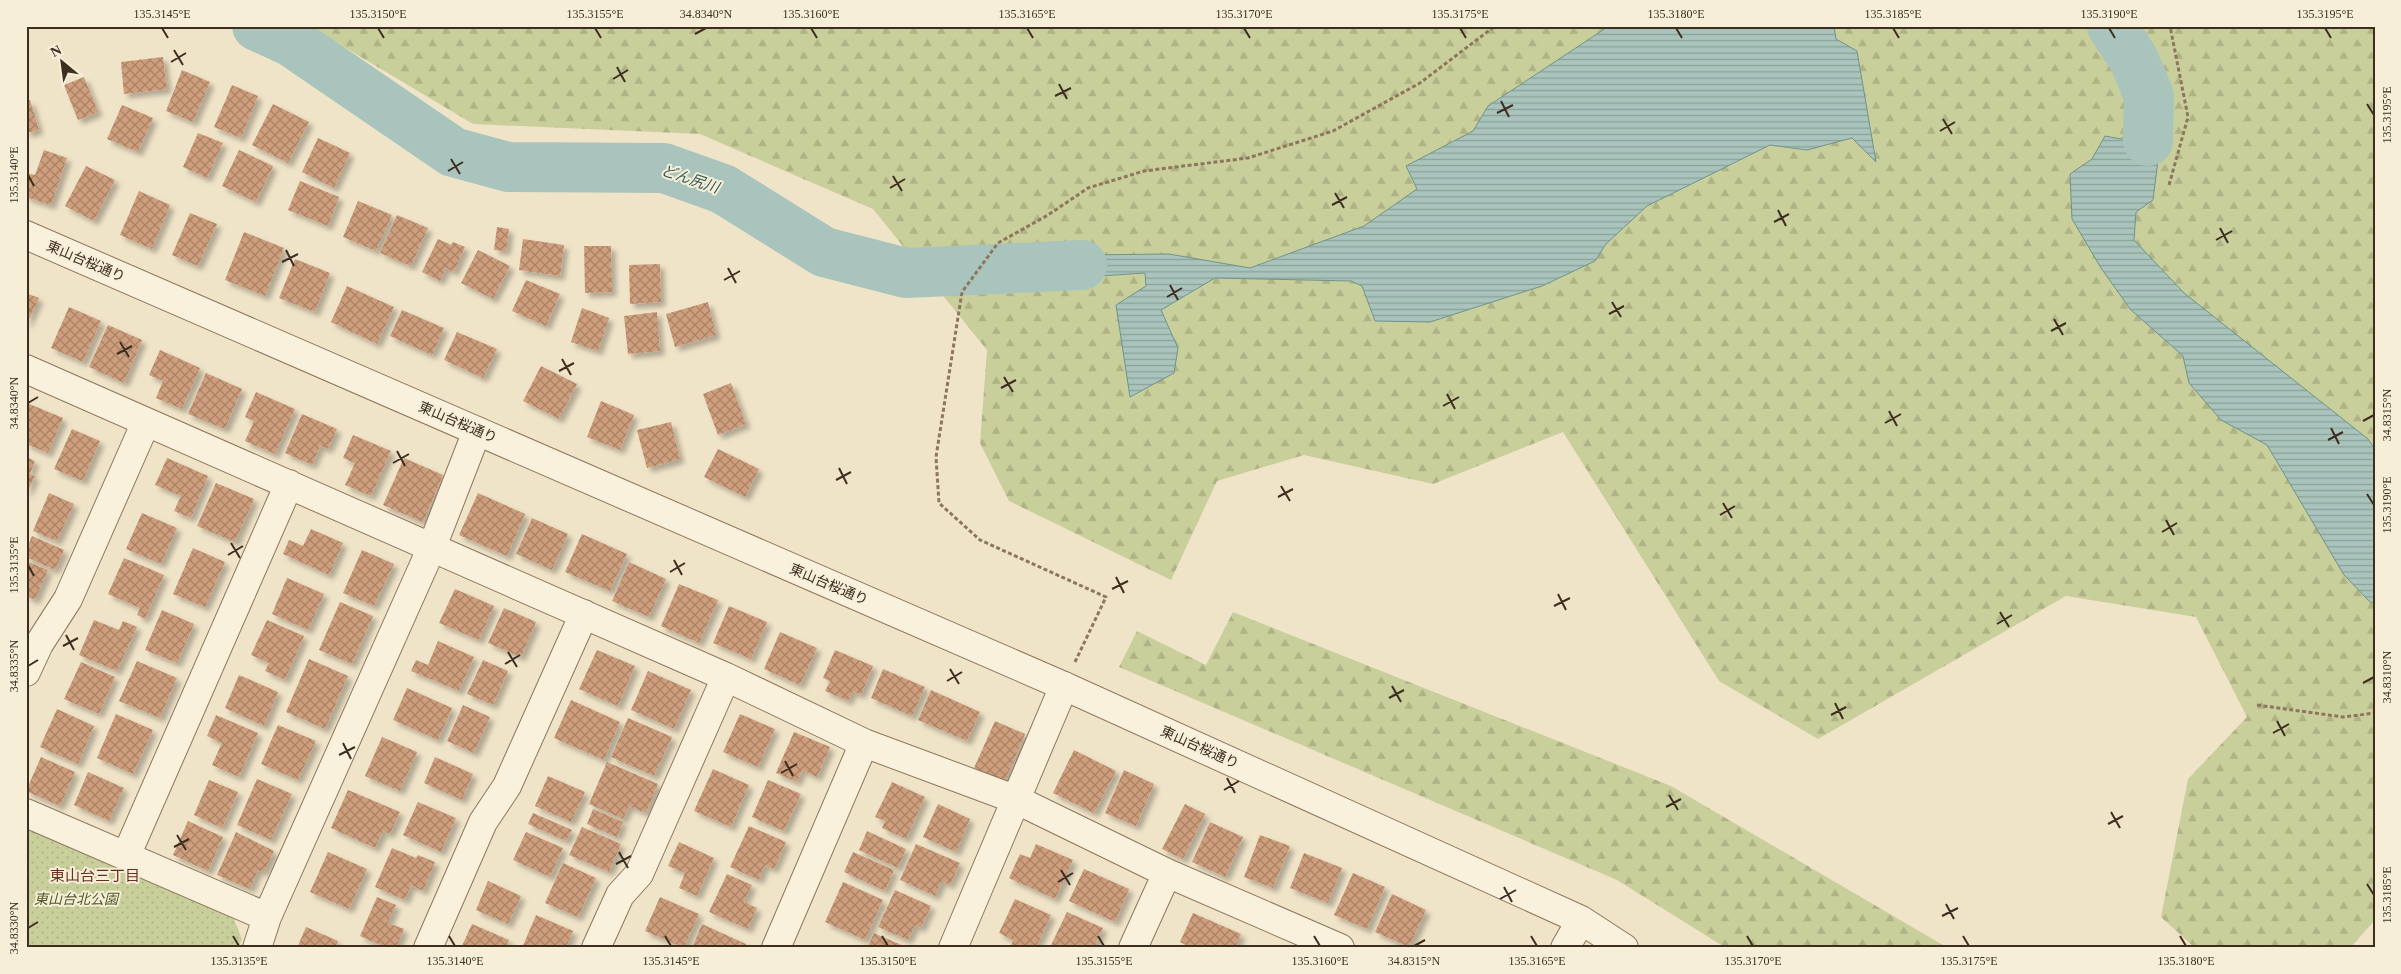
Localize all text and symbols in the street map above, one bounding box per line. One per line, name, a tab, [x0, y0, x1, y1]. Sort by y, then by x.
text: 135.3145°E	[133, 7, 191, 21]
text: 135.3150°E	[349, 7, 407, 21]
text: 135.3155°E	[566, 7, 624, 21]
text: 34.8340°N	[680, 7, 733, 21]
text: 135.3160°E	[782, 7, 840, 21]
text: 135.3165°E	[998, 7, 1056, 21]
text: 135.3170°E	[1215, 7, 1273, 21]
text: 135.3175°E	[1431, 7, 1489, 21]
text: 135.3180°E	[1647, 7, 1705, 21]
text: 135.3185°E	[1864, 7, 1922, 21]
text: 135.3190°E	[2080, 7, 2138, 21]
text: 135.3195°E	[2296, 7, 2354, 21]
north arrow	[38, 38, 88, 88]
text: N	[48, 42, 64, 60]
text: 135.3195°E	[2380, 86, 2394, 144]
text: 135.3140°E	[7, 146, 21, 204]
water label: どん尻川	[659, 162, 723, 196]
street label: 東山台桜通り	[44, 237, 128, 285]
text: 34.8340°N	[7, 376, 21, 429]
text: 34.8315°N	[2380, 388, 2394, 441]
street label: 東山台桜通り	[416, 398, 500, 446]
text: 135.3190°E	[2380, 476, 2394, 534]
text: 135.3135°E	[7, 536, 21, 594]
street label: 東山台桜通り	[787, 560, 871, 608]
text: 34.8335°N	[7, 639, 21, 692]
text: 34.8310°N	[2380, 650, 2394, 703]
street label: 東山台桜通り	[1158, 723, 1242, 771]
text: 135.3185°E	[2380, 866, 2394, 924]
district label: 東山台三丁目	[50, 868, 140, 884]
park label: 東山台北公園	[34, 892, 120, 907]
text: 34.8330°N	[7, 901, 21, 954]
text: 135.3135°E	[210, 954, 268, 968]
text: 135.3140°E	[426, 954, 484, 968]
text: 135.3145°E	[642, 954, 700, 968]
text: 135.3150°E	[859, 954, 917, 968]
text: 135.3155°E	[1075, 954, 1133, 968]
text: 135.3160°E	[1291, 954, 1349, 968]
text: 34.8315°N	[1388, 954, 1441, 968]
text: 135.3165°E	[1508, 954, 1566, 968]
text: 135.3170°E	[1724, 954, 1782, 968]
text: 135.3175°E	[1940, 954, 1998, 968]
text: 135.3180°E	[2157, 954, 2215, 968]

